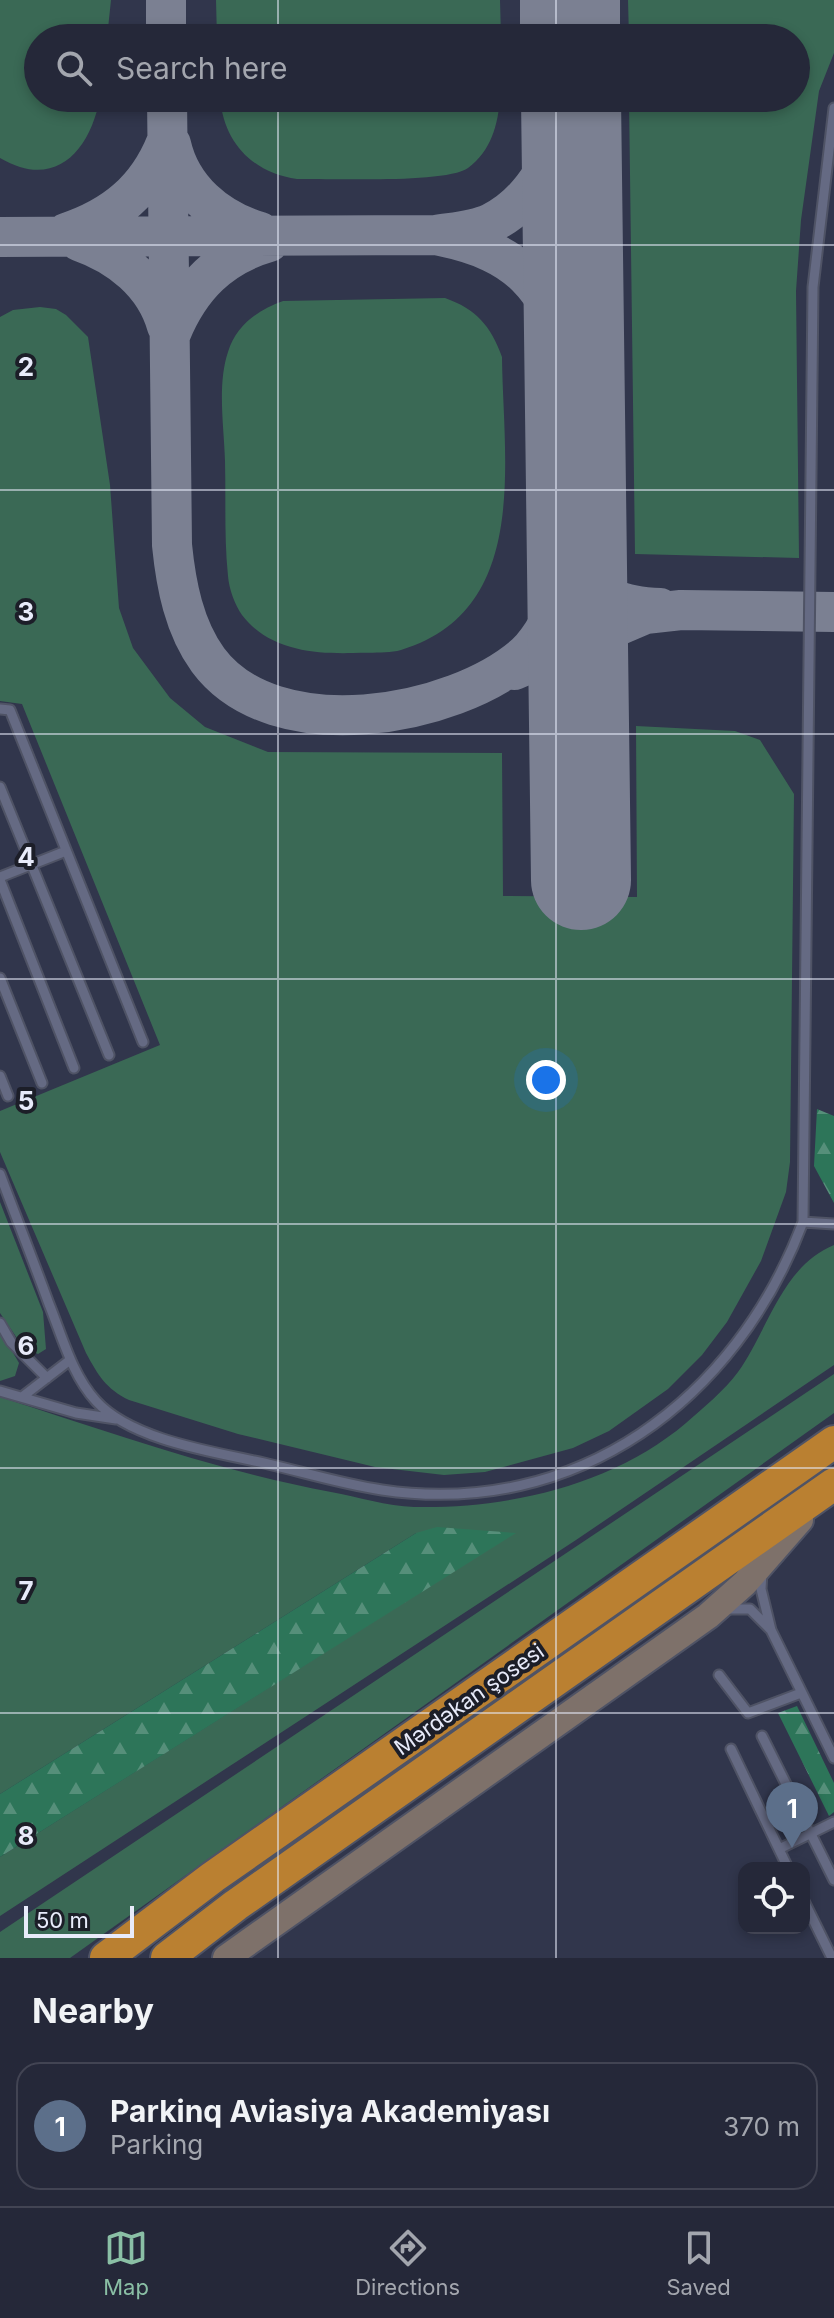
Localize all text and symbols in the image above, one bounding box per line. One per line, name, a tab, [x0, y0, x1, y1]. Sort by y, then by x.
search box	[24, 24, 810, 112]
icon: search	[52, 46, 96, 90]
text: Search here	[116, 50, 288, 86]
text: 2	[18, 351, 34, 382]
text: 3	[18, 596, 34, 627]
text: 4	[17, 841, 35, 872]
your location	[526, 1060, 566, 1100]
text: 5	[18, 1085, 34, 1116]
text: 6	[18, 1330, 34, 1361]
text: 7	[18, 1575, 34, 1606]
street label: Mərdəkan şosesi	[389, 1638, 549, 1760]
pin: 1	[766, 1782, 818, 1848]
text: 8	[18, 1820, 34, 1851]
map controls	[738, 1862, 810, 1934]
button: locate	[738, 1862, 810, 1934]
scale bar	[24, 1902, 134, 1938]
text: 50 m	[36, 1907, 89, 1933]
text: Nearby	[32, 1990, 154, 2031]
text: Parkinq Aviasiya Akademiyası	[110, 2093, 550, 2129]
text: 1	[54, 2111, 66, 2142]
text: 370 m	[723, 2111, 800, 2142]
text: Parking	[110, 2129, 203, 2160]
tab: Map	[103, 2226, 149, 2300]
tab: Directions	[355, 2226, 460, 2300]
tab: Saved	[666, 2226, 731, 2300]

